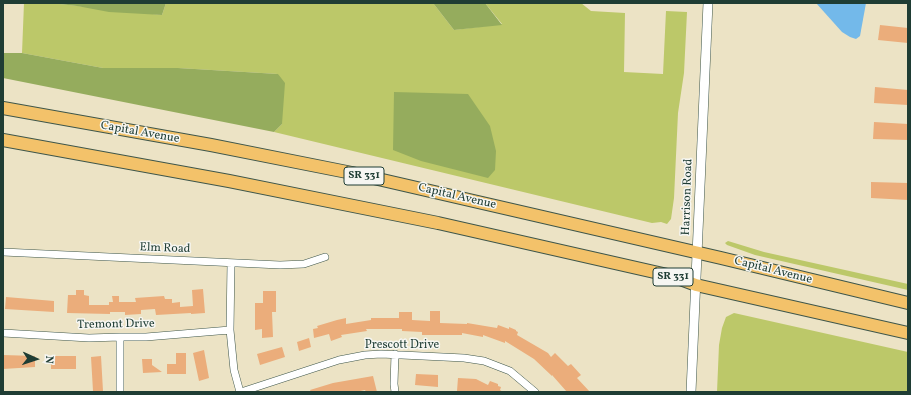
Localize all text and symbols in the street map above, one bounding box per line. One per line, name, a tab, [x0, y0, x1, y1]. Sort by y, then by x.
street label: Capital Avenue	[99, 119, 181, 147]
street label: Harrison Road	[679, 158, 697, 236]
road number: SR 331	[344, 167, 384, 185]
street label: Capital Avenue	[417, 181, 497, 213]
street label: Elm Road	[139, 241, 191, 257]
street label: Capital Avenue	[733, 254, 813, 288]
road number: SR 331	[653, 268, 693, 286]
street label: Tremont Drive	[77, 317, 155, 333]
north arrow	[16, 339, 56, 379]
street label: Prescott Drive	[365, 339, 439, 353]
text: N	[41, 355, 56, 364]

